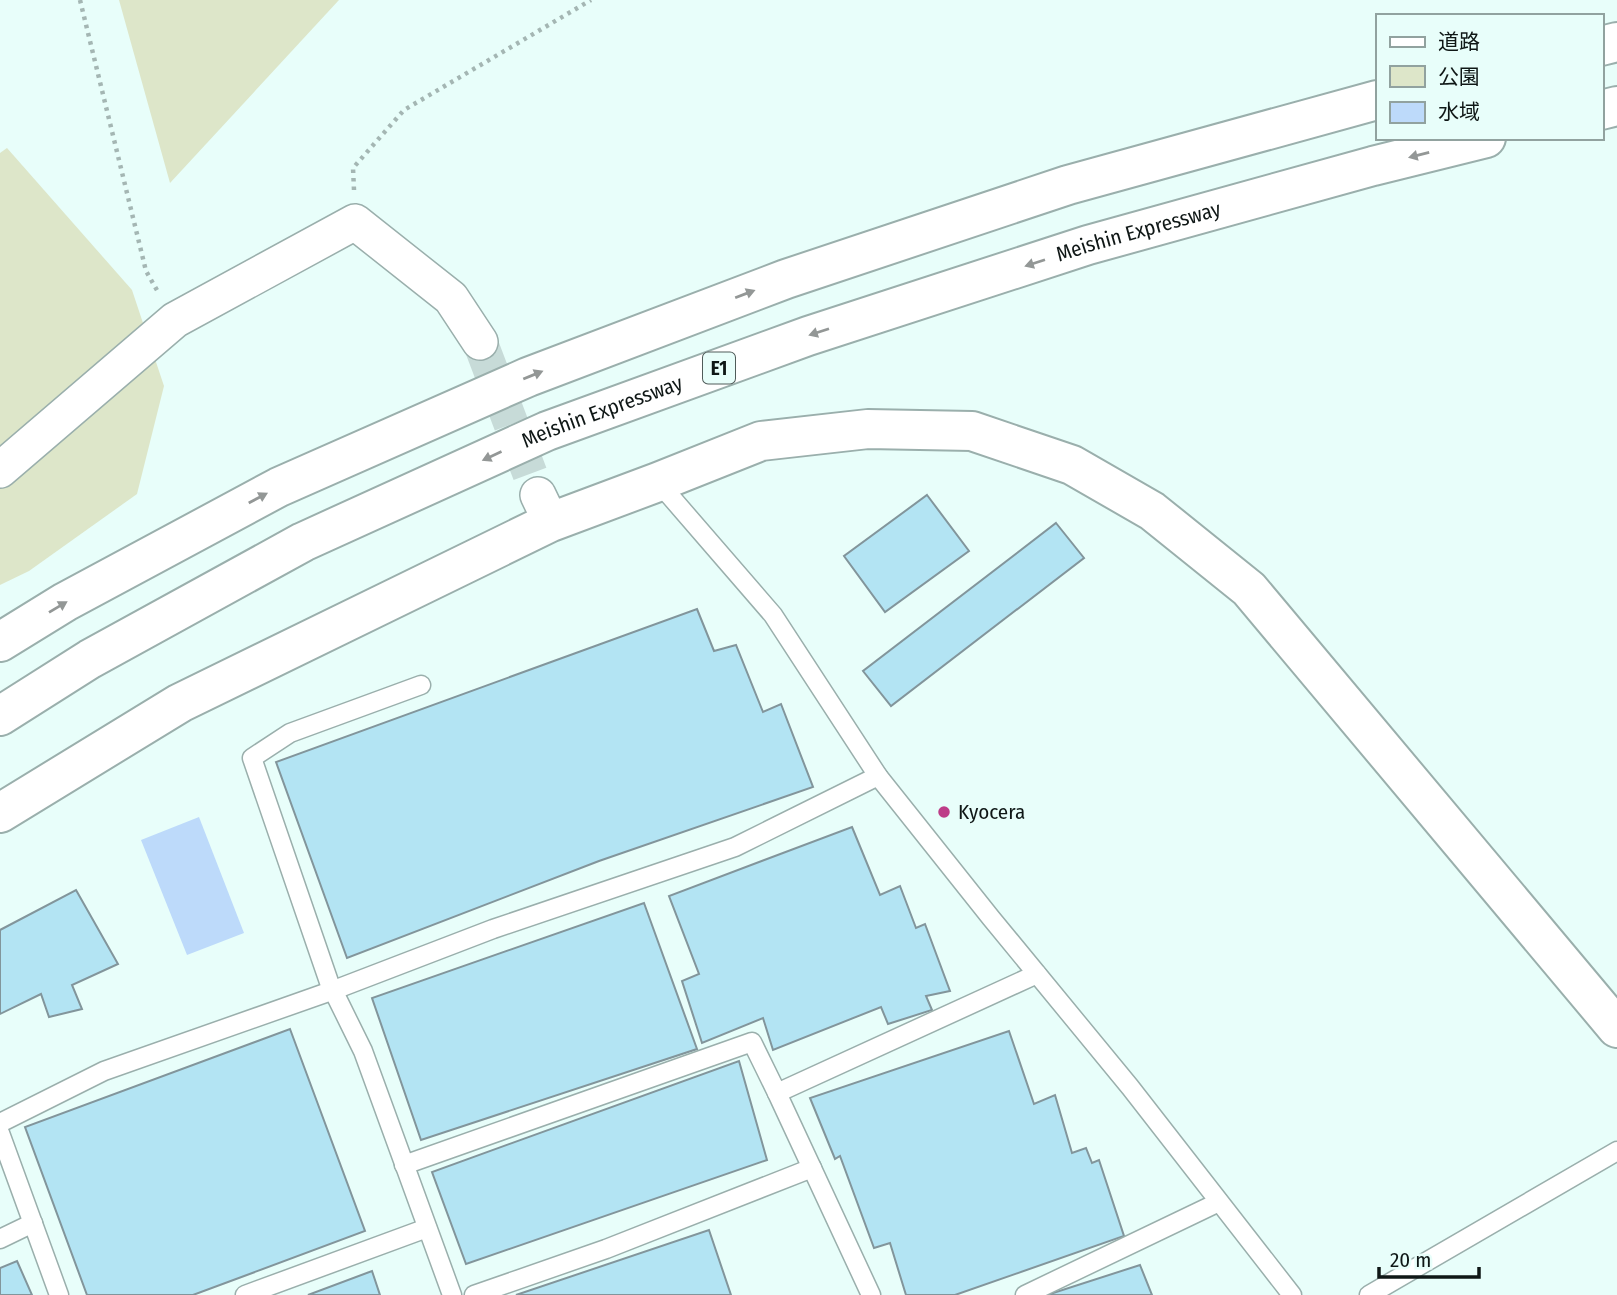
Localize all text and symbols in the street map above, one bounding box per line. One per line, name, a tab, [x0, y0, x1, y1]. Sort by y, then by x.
legend	[1376, 14, 1603, 140]
text: 道路	[1438, 29, 1480, 55]
text: 公園	[1438, 64, 1480, 90]
text: 水域	[1438, 99, 1480, 125]
one-way arrow	[1408, 150, 1430, 161]
street label: Meishin Expressway	[1053, 196, 1224, 267]
one-way arrow	[1025, 258, 1046, 268]
one-way arrow	[735, 288, 756, 299]
one-way arrow	[808, 328, 829, 338]
road number: E1	[703, 352, 735, 384]
street label: Meishin Expressway	[517, 370, 687, 454]
one-way arrow	[522, 370, 543, 381]
one-way arrow	[482, 450, 502, 462]
one-way arrow	[248, 493, 268, 504]
one-way arrow	[49, 600, 68, 613]
place label: Kyocera	[958, 799, 1025, 825]
marker: Kyocera	[936, 804, 952, 820]
scale bar	[1379, 1236, 1479, 1280]
text: 20 m	[1390, 1247, 1431, 1273]

